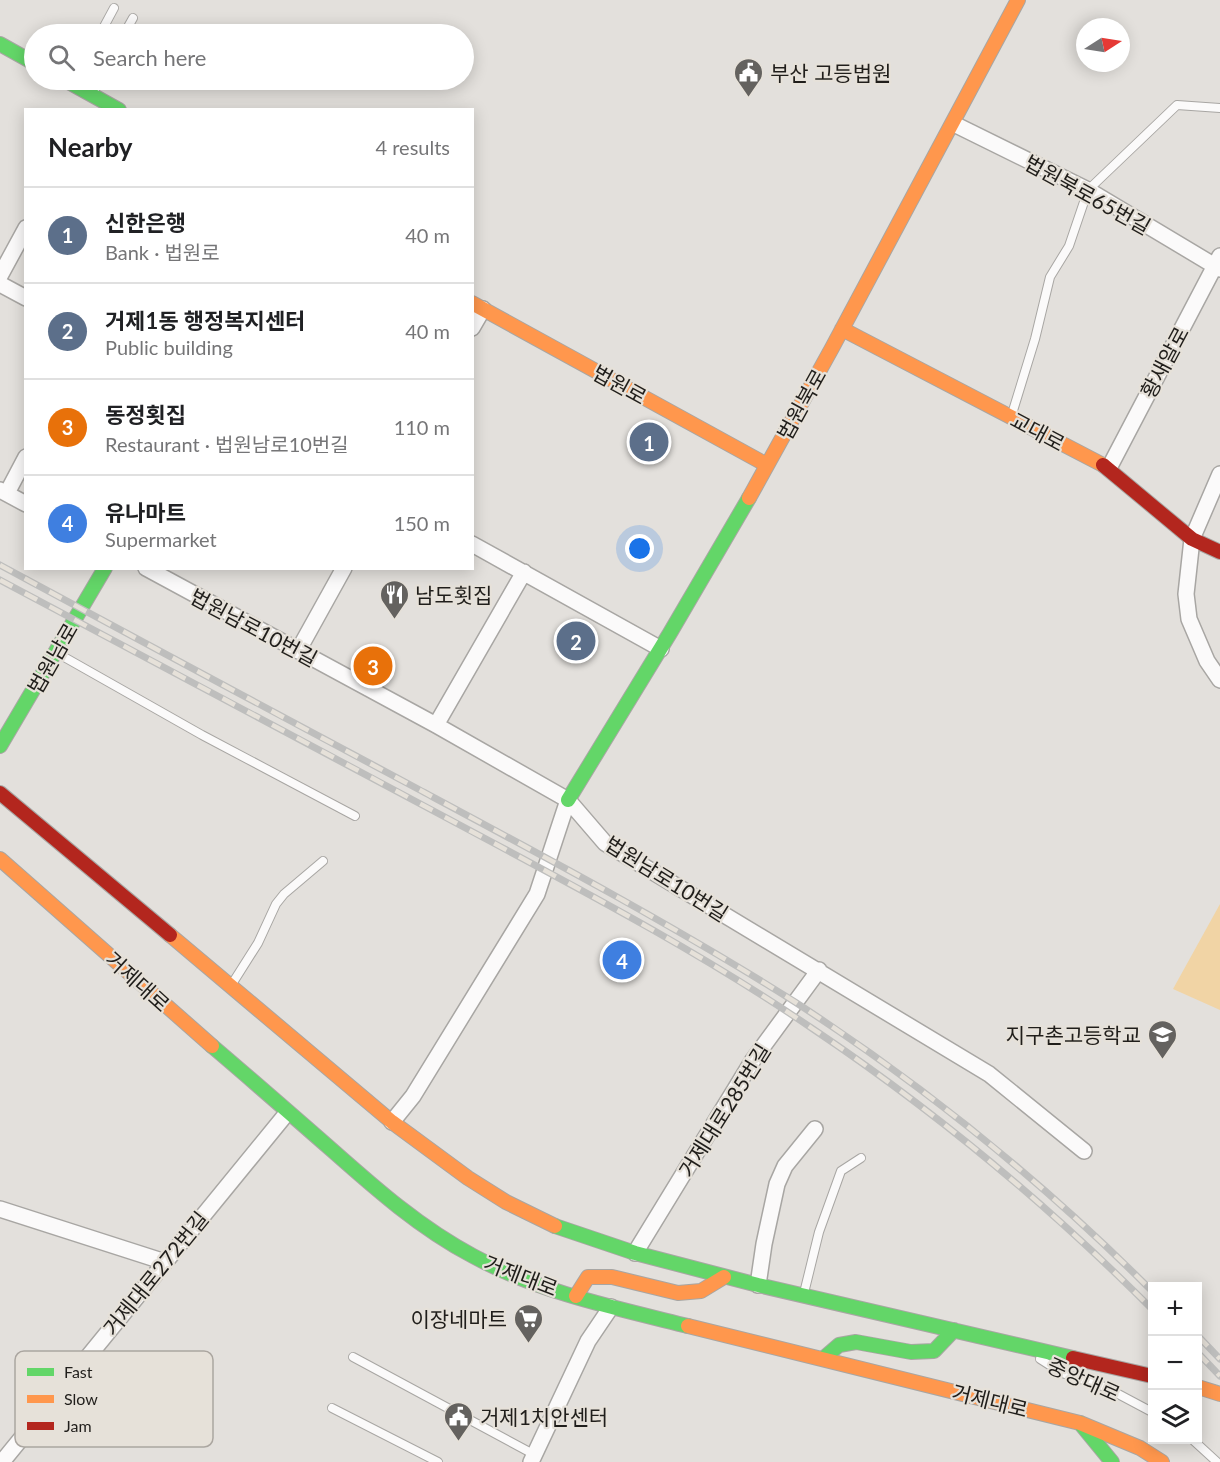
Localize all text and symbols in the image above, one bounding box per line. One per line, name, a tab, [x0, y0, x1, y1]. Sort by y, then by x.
north arrow	[1076, 18, 1130, 72]
search box	[24, 24, 474, 90]
icon: search	[45, 41, 78, 74]
text: Search here	[93, 44, 206, 71]
public building icon: 부산 고등법원	[733, 56, 765, 98]
place label: 부산 고등법원	[770, 60, 891, 85]
text: Nearby	[48, 131, 133, 163]
text: 4 results	[375, 135, 450, 159]
street label: 법원북로65번길	[1021, 149, 1155, 239]
text: 신한은행	[105, 209, 186, 236]
text: 1	[62, 223, 73, 247]
text: 40 m	[405, 223, 450, 247]
text: Bank · 법원로	[105, 240, 220, 264]
text: 거제1동 행정복지센터	[105, 307, 305, 334]
text: 2	[62, 319, 73, 343]
text: 40 m	[405, 319, 450, 343]
street label: 황새알로	[1135, 322, 1193, 402]
text: Public building	[105, 335, 233, 359]
street label: 법원로	[589, 359, 651, 409]
street label: 법원북로	[771, 364, 831, 444]
text: 동정횟집	[105, 401, 186, 428]
street label: 교대로	[1007, 406, 1069, 456]
text: 3	[62, 415, 73, 439]
text: 110 m	[394, 415, 450, 439]
pin: 1	[630, 420, 668, 464]
text: Restaurant · 법원남로10번길	[105, 432, 349, 456]
text: 유나마트	[105, 499, 186, 526]
text: 4	[62, 511, 73, 535]
text: 150 m	[394, 511, 450, 535]
text: Supermarket	[105, 527, 217, 551]
your location	[625, 534, 654, 563]
restaurant icon: 남도횟집	[378, 578, 410, 620]
place label: 남도횟집	[415, 582, 492, 607]
street label: 법원남로10번길	[186, 583, 322, 671]
street label: 법원남로	[22, 618, 82, 698]
pin: 2	[556, 618, 596, 664]
pin: 3	[354, 644, 392, 688]
street label: 법원남로10번길	[601, 830, 733, 926]
pin: 4	[602, 938, 642, 982]
street label: 거제대로	[101, 946, 175, 1016]
school or university icon: 지구촌고등학교	[1146, 1018, 1178, 1060]
place label: 지구촌고등학교	[1006, 1022, 1141, 1047]
street label: 거제대로285번길	[673, 1039, 775, 1181]
street label: 거제대로272번길	[97, 1206, 213, 1340]
street label: 거제대로	[480, 1249, 562, 1301]
map controls	[1148, 1282, 1202, 1444]
button: +	[1148, 1282, 1202, 1336]
supermarket icon: 이장네마트	[512, 1302, 544, 1344]
place label: 이장네마트	[410, 1306, 507, 1331]
button: −	[1148, 1336, 1202, 1390]
legend	[15, 1351, 213, 1447]
street label: 중앙대로	[1044, 1352, 1124, 1406]
text: Fast	[64, 1362, 93, 1381]
street label: 거제대로	[949, 1379, 1031, 1421]
text: Slow	[64, 1389, 98, 1408]
button: layers	[1148, 1390, 1202, 1444]
public building icon: 거제1치안센터	[443, 1400, 475, 1442]
place label: 거제1치안센터	[480, 1404, 608, 1429]
text: Jam	[64, 1416, 92, 1435]

